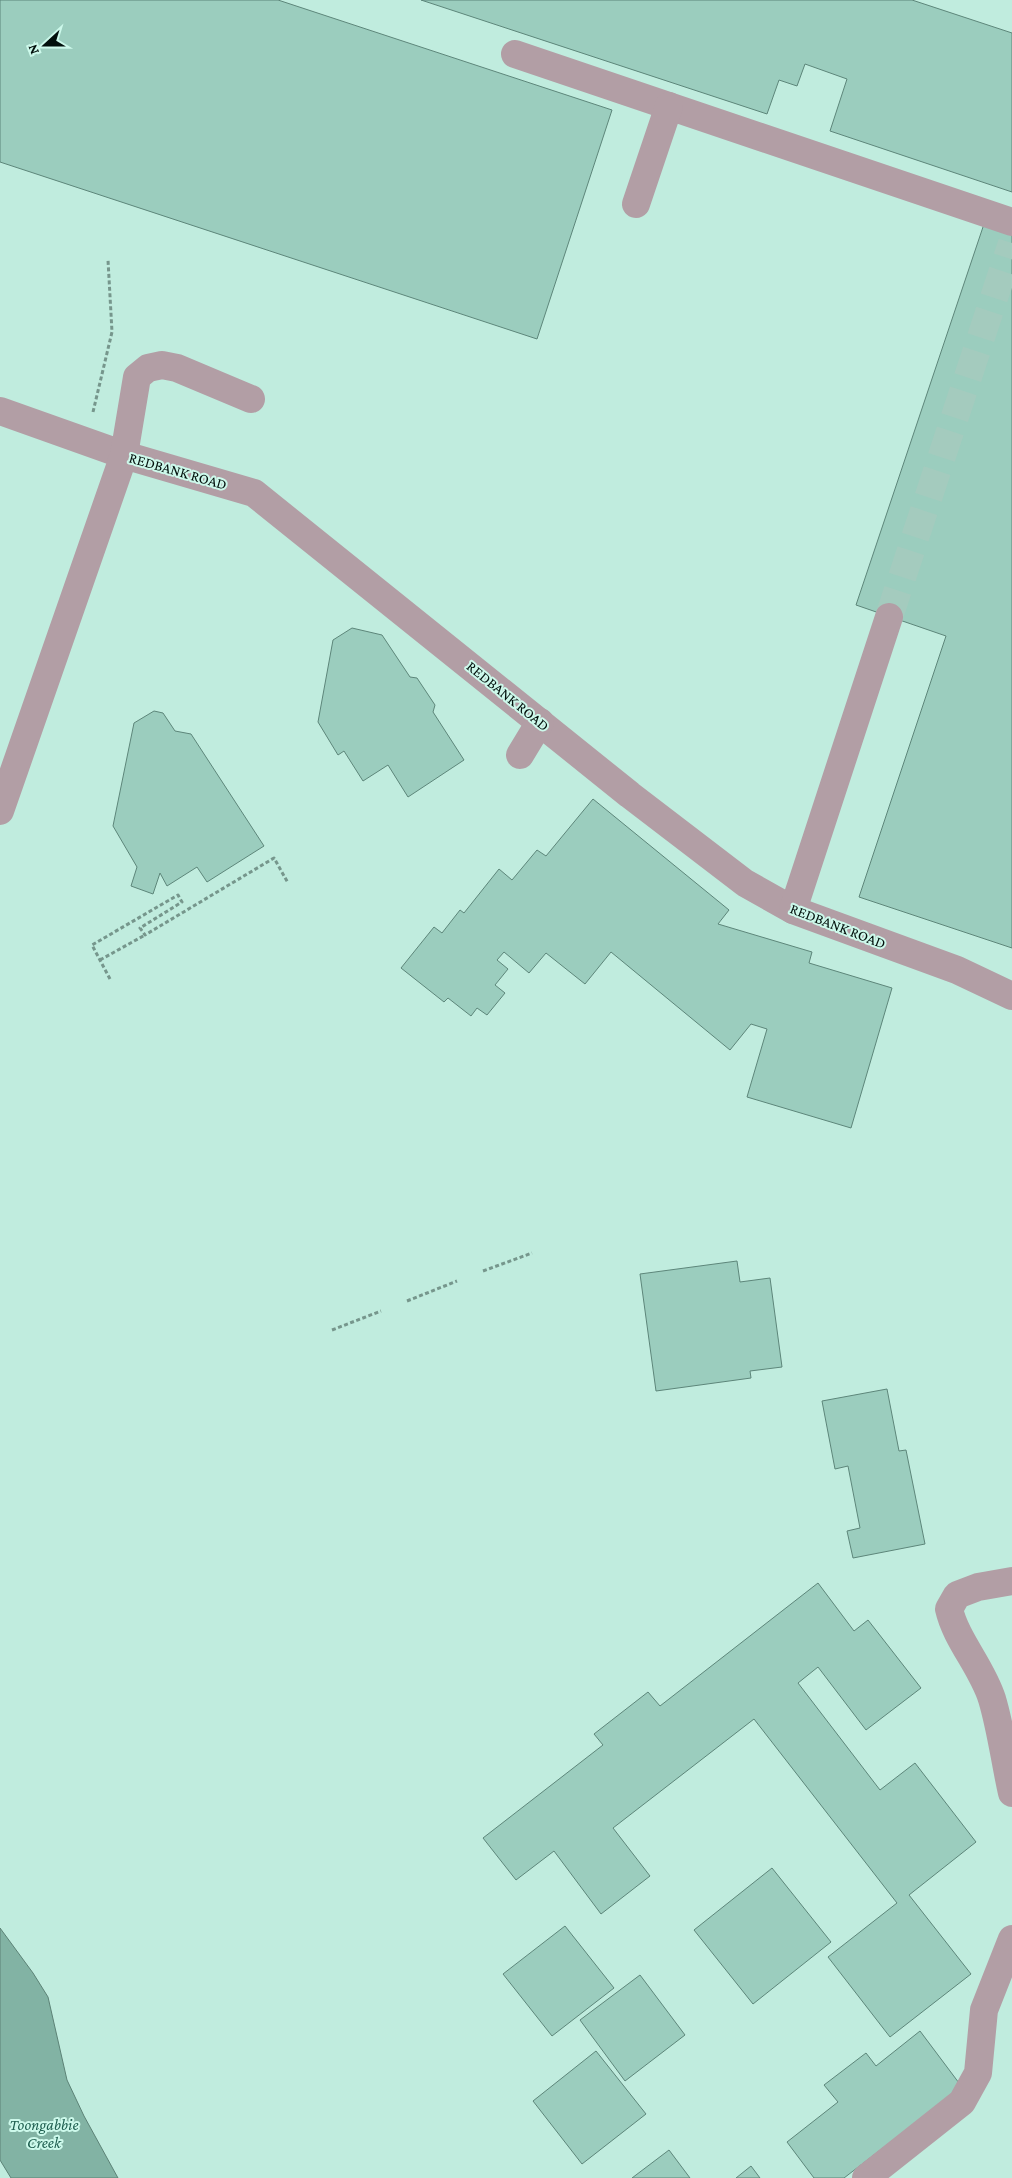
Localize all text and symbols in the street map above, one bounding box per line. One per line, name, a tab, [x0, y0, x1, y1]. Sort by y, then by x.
north arrow	[20, 20, 70, 70]
text: N	[24, 42, 42, 57]
street label: REDBANK ROAD	[127, 449, 229, 493]
street label: REDBANK ROAD	[464, 658, 552, 734]
street label: REDBANK ROAD	[788, 900, 888, 952]
water label: Toongabbie Creek	[9, 2116, 79, 2151]

